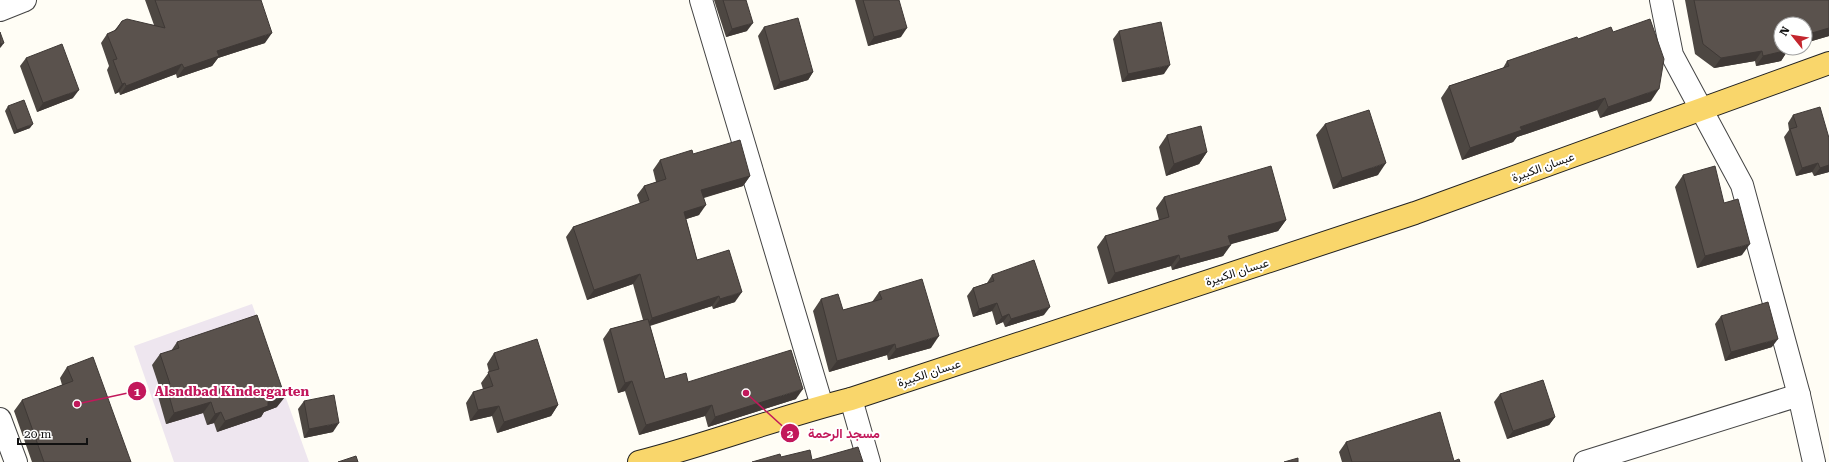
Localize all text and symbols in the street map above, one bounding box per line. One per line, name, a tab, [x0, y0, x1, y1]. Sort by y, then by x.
north arrow	[1773, 16, 1813, 56]
text: N	[1777, 24, 1793, 38]
street label: عبسان الكبيرة	[1510, 149, 1576, 186]
street label: عبسان الكبيرة	[1204, 255, 1271, 290]
street label: عبسان الكبيرة	[896, 356, 963, 391]
callout: Alsndbad Kindergarten	[127, 379, 318, 404]
text: Alsndbad Kindergarten	[155, 384, 309, 399]
text: 1	[134, 385, 141, 399]
scale bar	[18, 420, 87, 446]
callout: مسجد الرحمة	[780, 421, 888, 446]
text: مسجد الرحمة	[808, 426, 880, 442]
text: 20 m	[24, 427, 51, 441]
text: 2	[787, 427, 794, 441]

